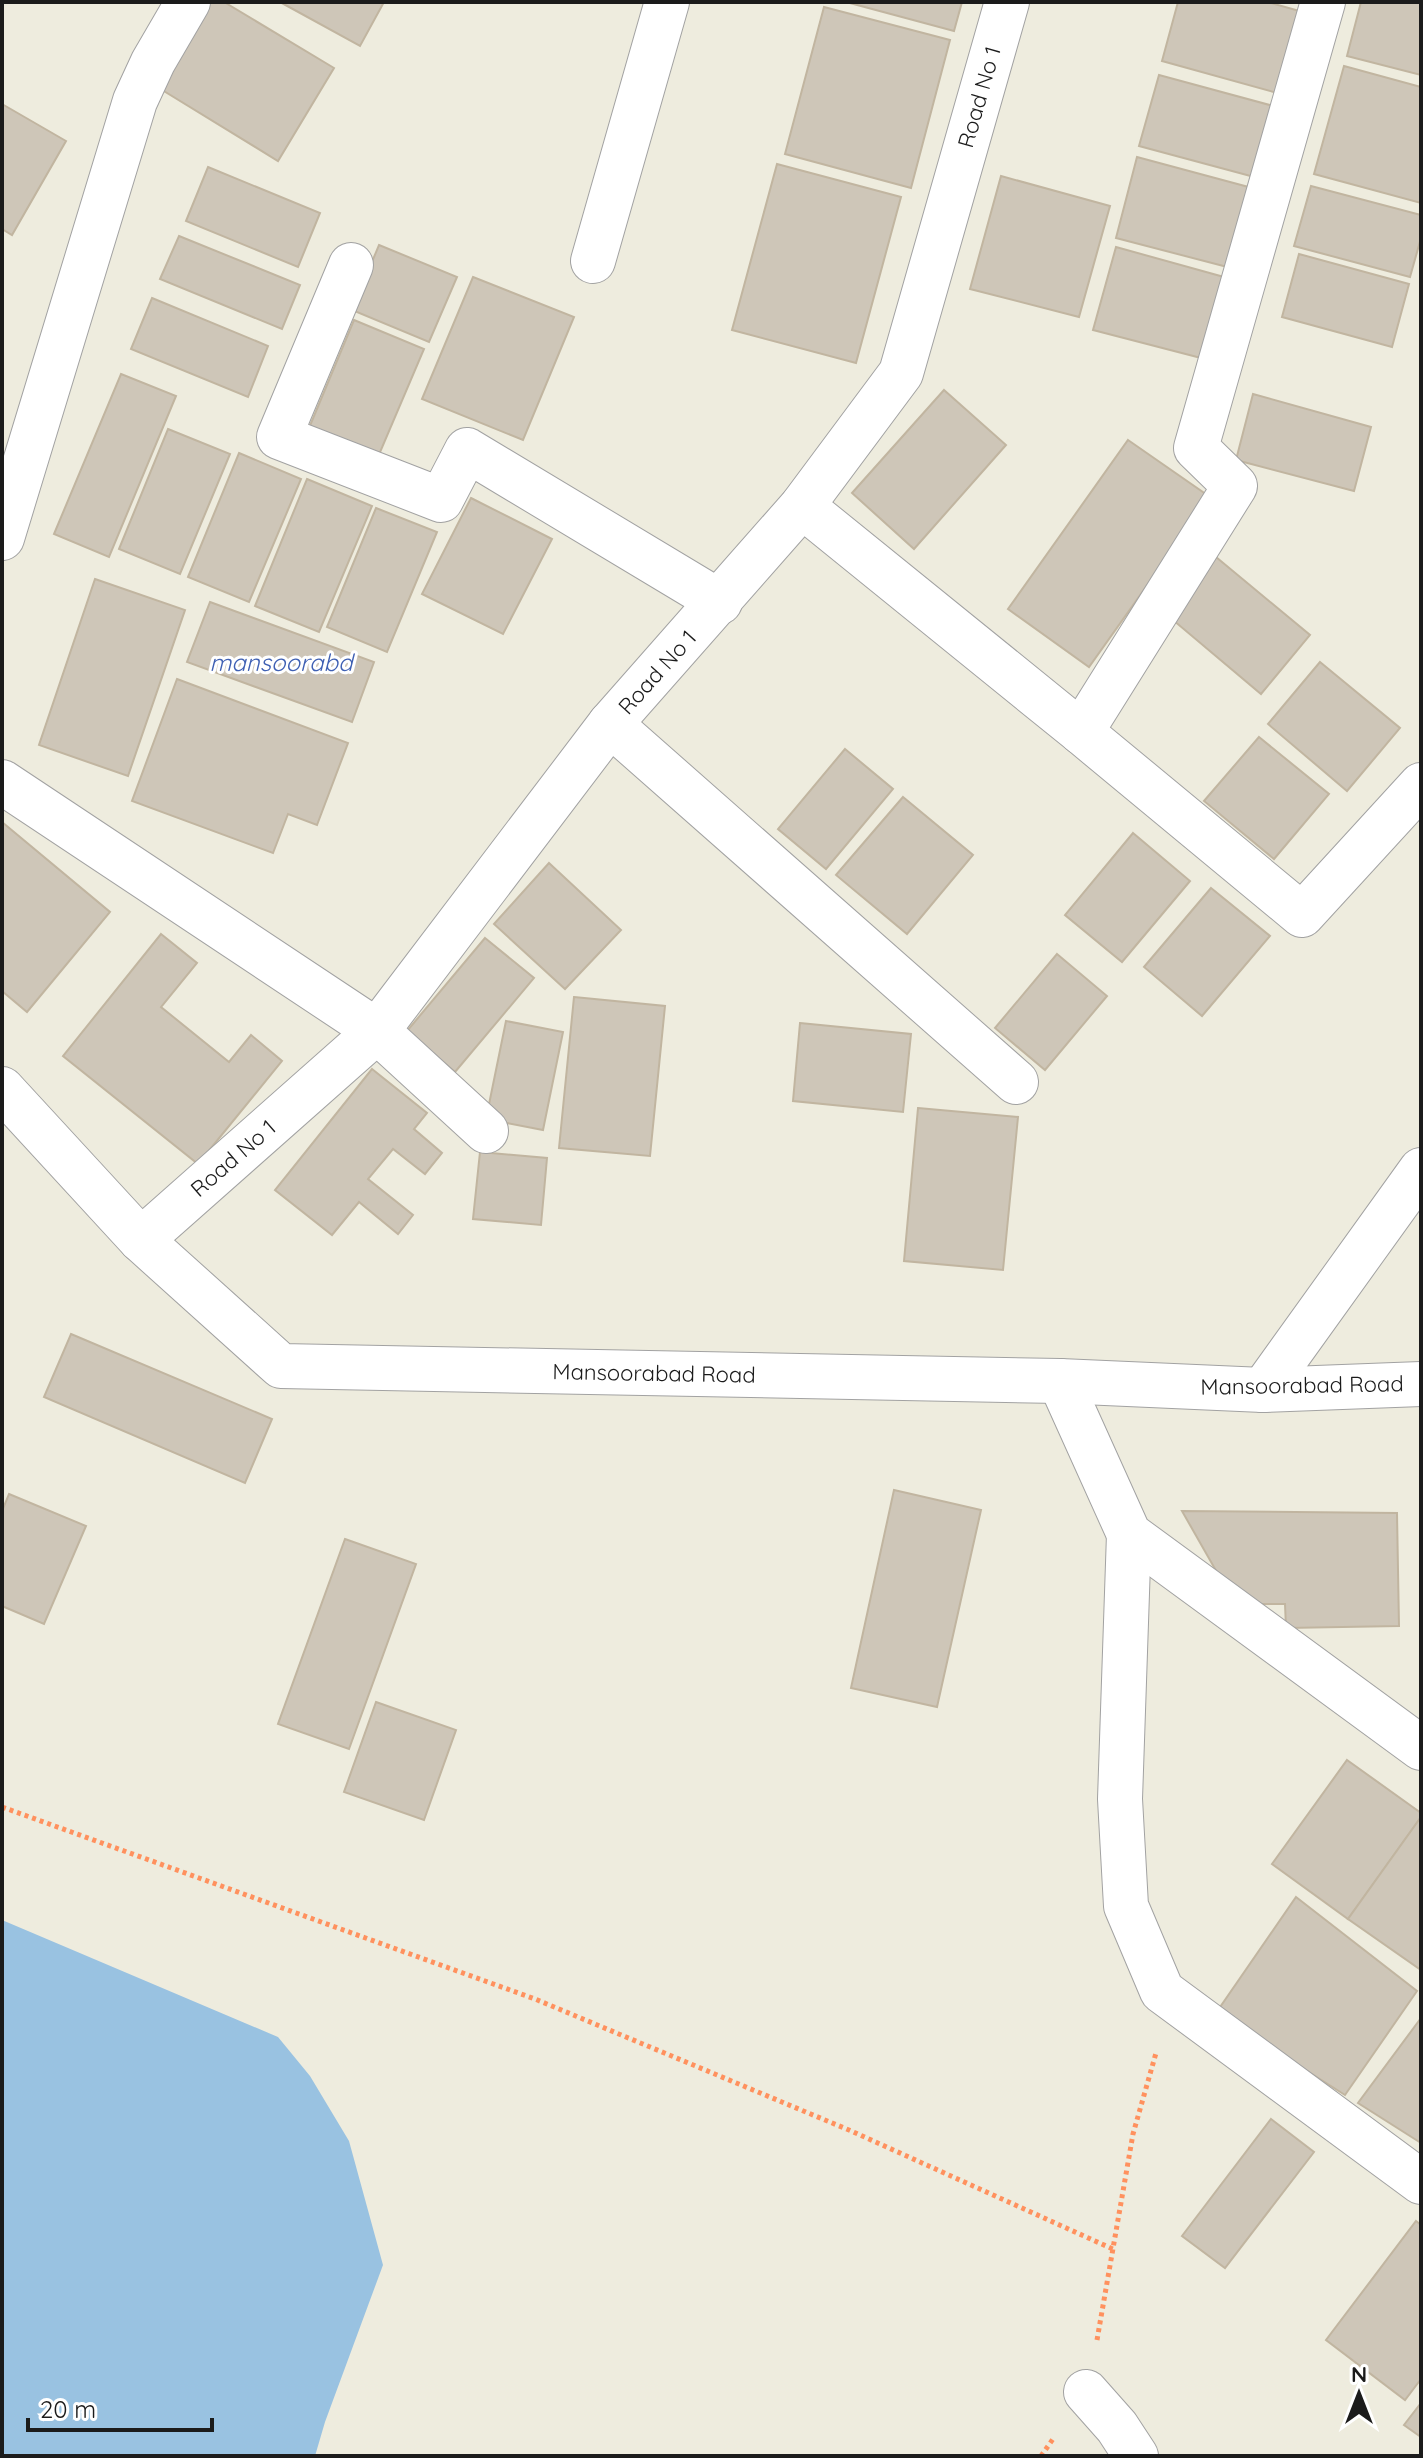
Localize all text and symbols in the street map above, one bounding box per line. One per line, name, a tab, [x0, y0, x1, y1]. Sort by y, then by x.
street label: Road No 1	[951, 43, 1007, 151]
street label: Road No 1	[612, 624, 702, 720]
water label: mansoorabd	[209, 647, 356, 677]
street label: Road No 1	[185, 1113, 281, 1203]
street label: Mansoorabad Road	[552, 1357, 756, 1389]
street label: Mansoorabad Road	[1200, 1369, 1404, 1401]
north arrow	[1319, 2354, 1399, 2434]
text: N	[1351, 2360, 1367, 2388]
scale bar	[28, 2382, 212, 2432]
text: 20 m	[40, 2394, 96, 2424]

